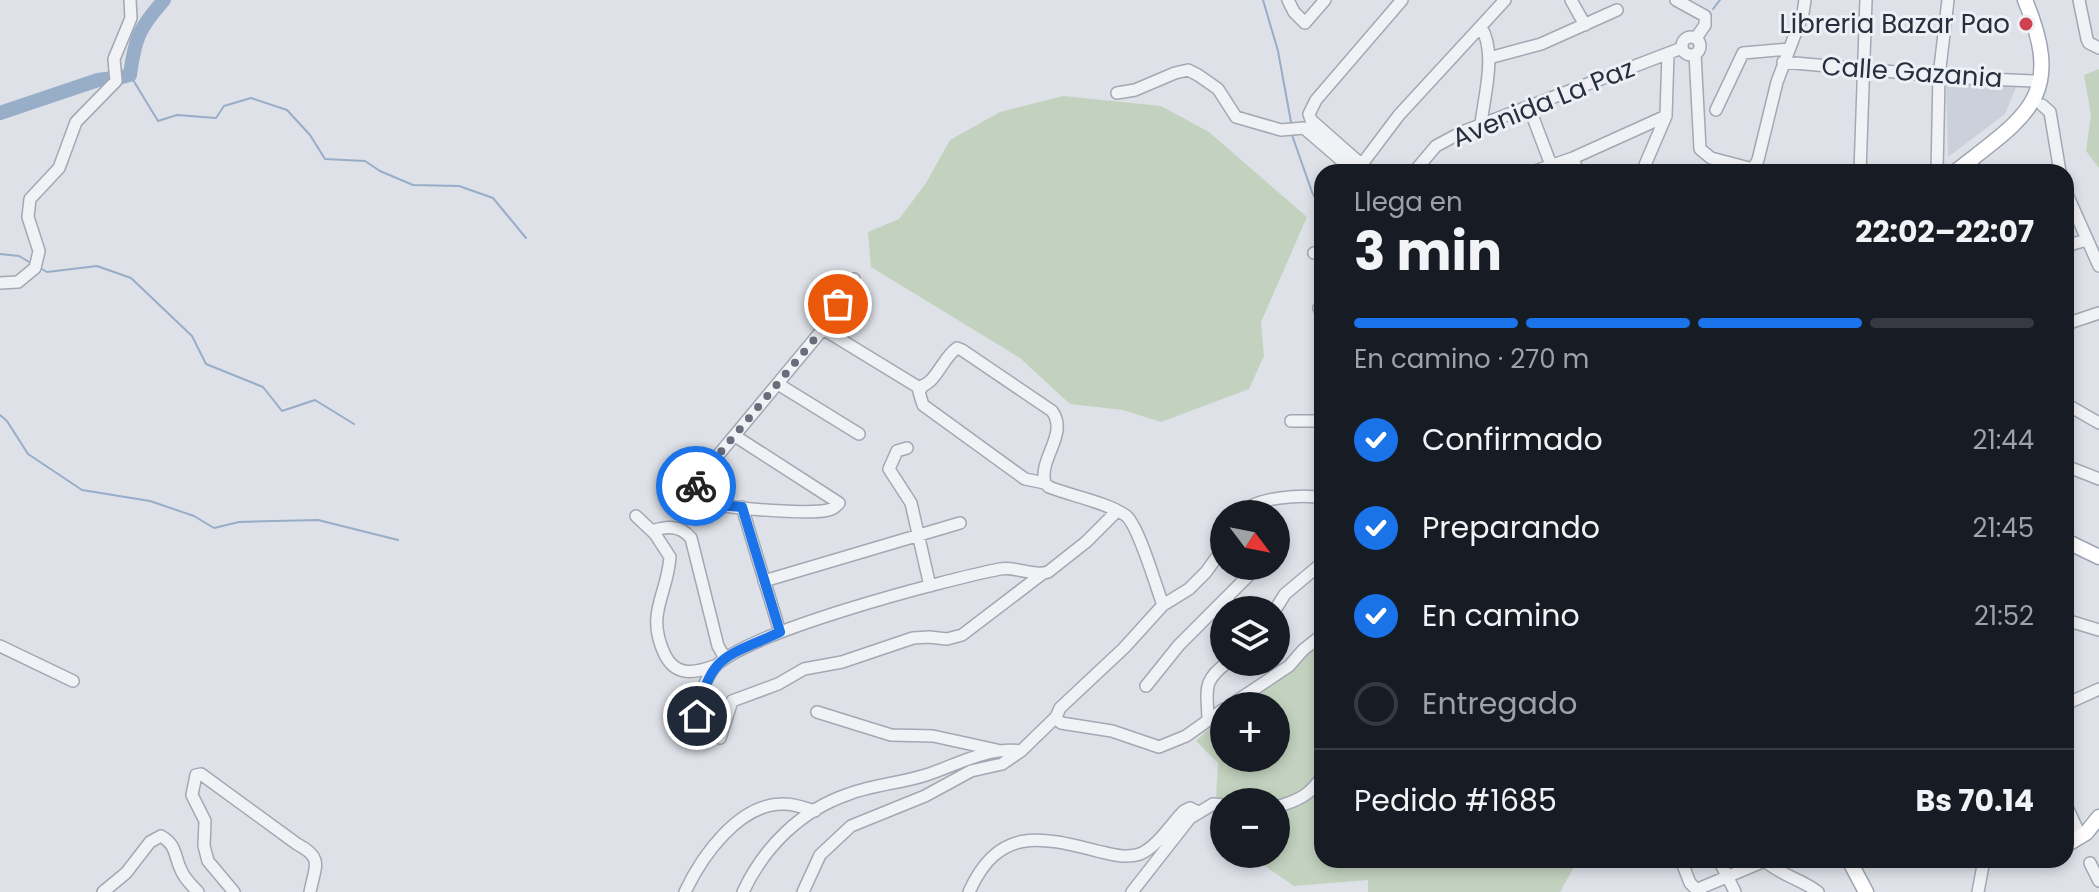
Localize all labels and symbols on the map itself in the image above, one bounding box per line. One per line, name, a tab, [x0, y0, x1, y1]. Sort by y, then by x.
place label: Libreria Bazar Pao	[1780, 6, 2010, 42]
marker: Libreria Bazar Pao	[2017, 15, 2035, 33]
street label: Calle Gazania	[1820, 48, 2004, 96]
street label: Avenida La Paz	[1447, 50, 1639, 156]
pin	[804, 270, 872, 338]
courier	[656, 446, 736, 526]
north arrow	[1210, 500, 1290, 580]
pin	[663, 682, 731, 750]

